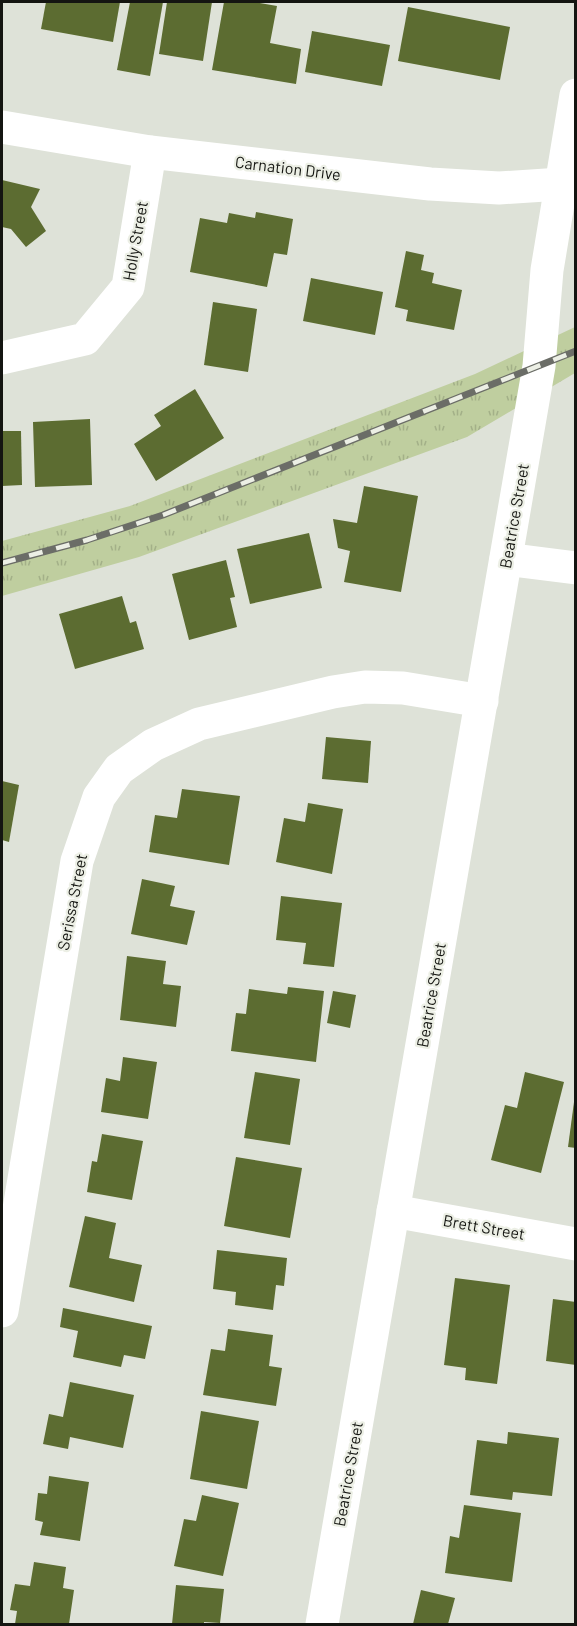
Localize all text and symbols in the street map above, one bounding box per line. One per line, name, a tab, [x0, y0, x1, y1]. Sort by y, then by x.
street label: Carnation Drive	[234, 152, 342, 183]
street label: Holly Street	[118, 199, 151, 282]
street label: Beatrice Street	[495, 462, 532, 570]
street label: Serissa Street	[53, 852, 90, 952]
street label: Beatrice Street	[412, 941, 449, 1049]
street label: Brett Street	[442, 1210, 526, 1243]
street label: Beatrice Street	[329, 1420, 366, 1528]

